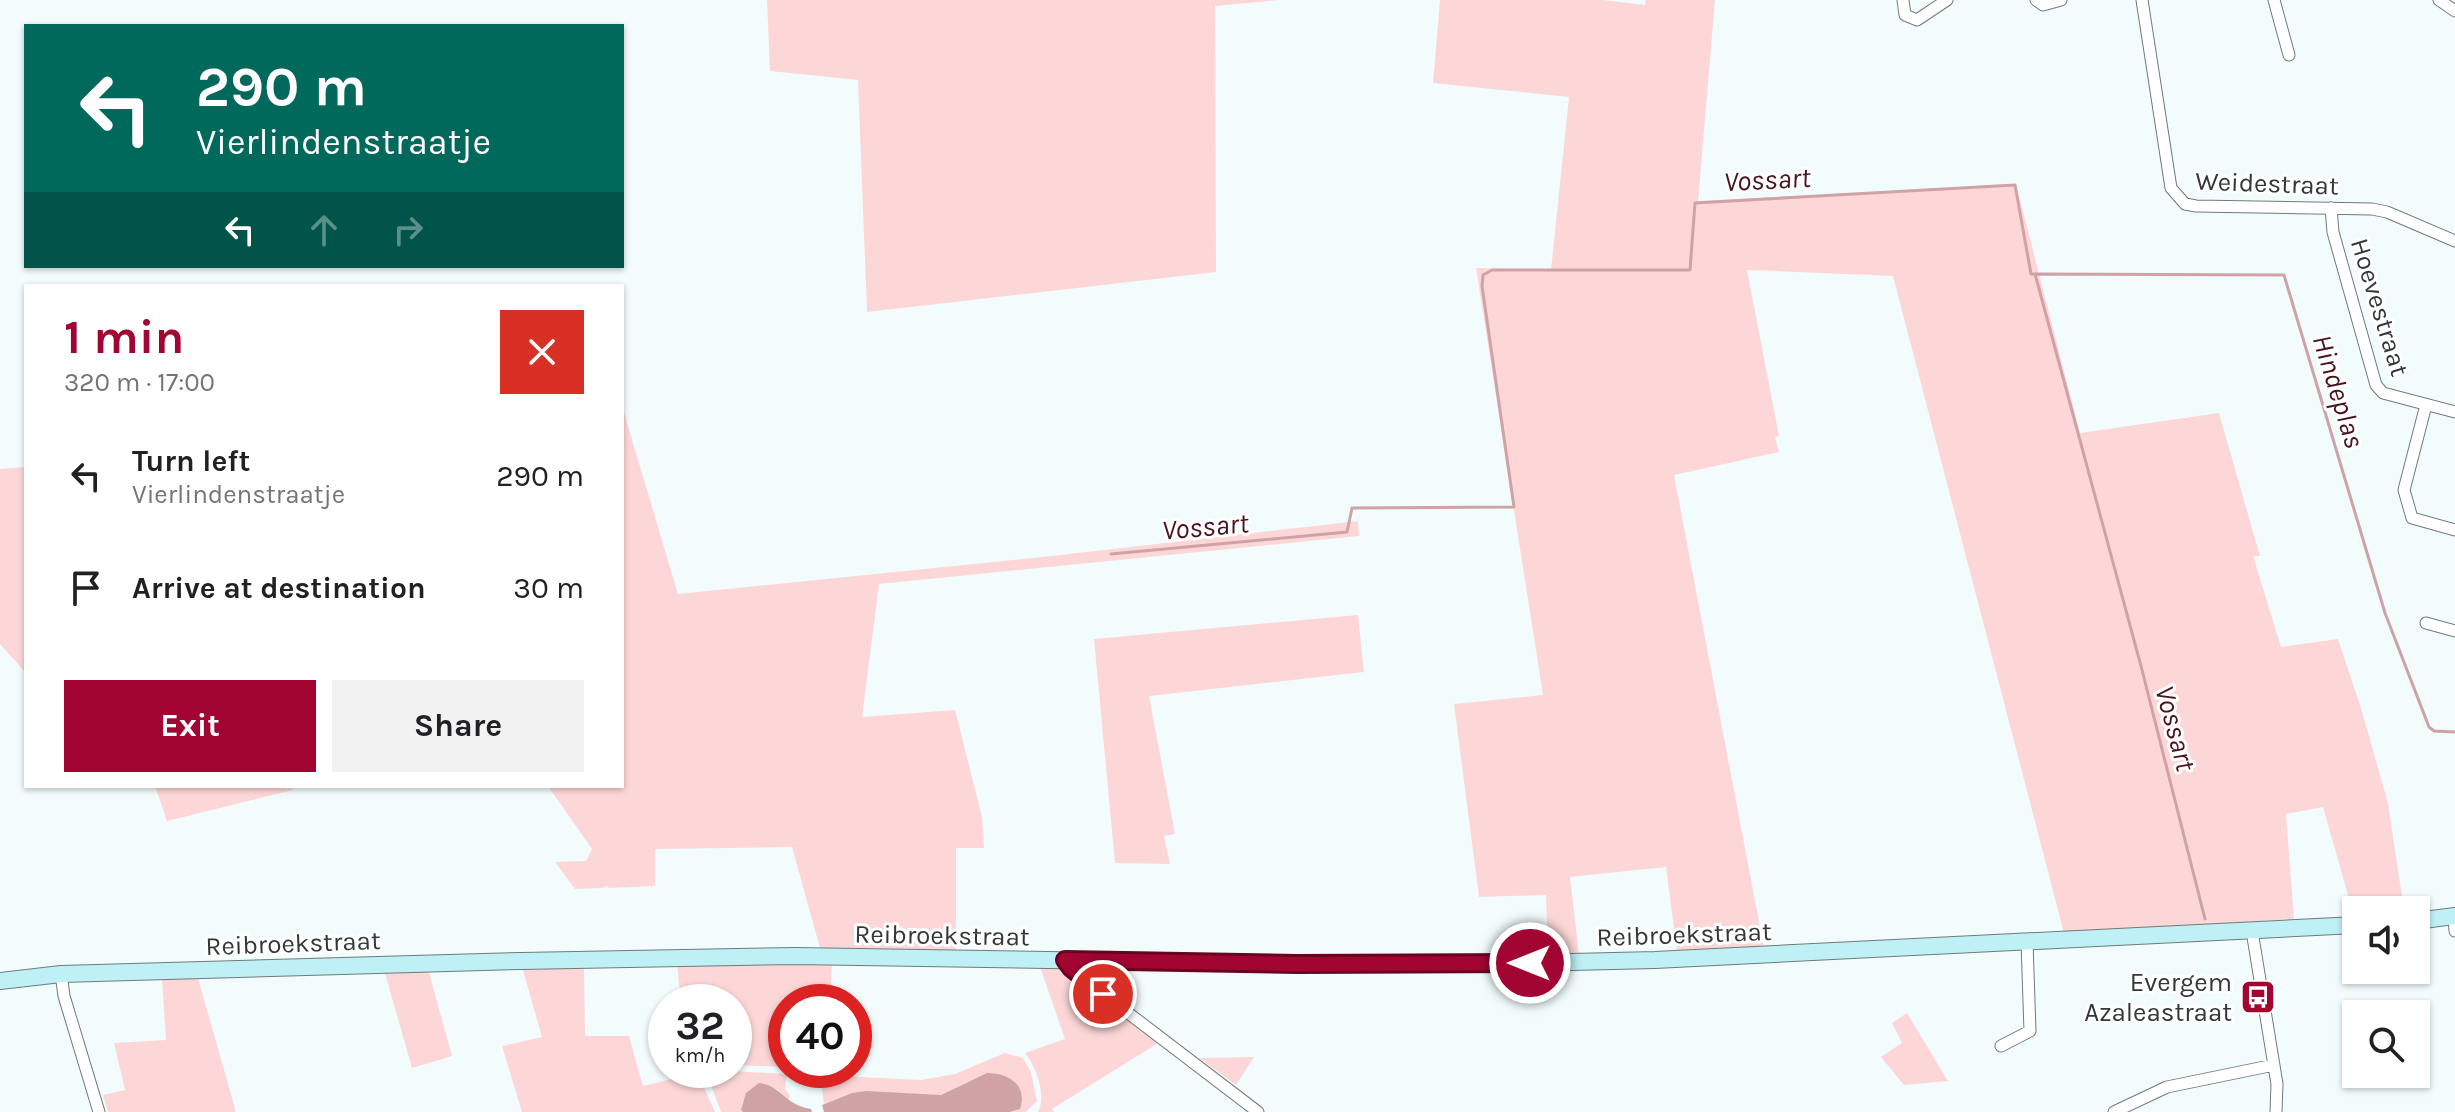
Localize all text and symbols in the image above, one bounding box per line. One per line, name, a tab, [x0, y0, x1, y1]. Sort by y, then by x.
text: 290 m	[196, 54, 367, 119]
icon: left	[64, 56, 168, 160]
text: Vierlindenstraatje	[196, 121, 491, 163]
water label: Vossart	[1723, 161, 1812, 198]
street label: Weidestraat	[2195, 166, 2339, 202]
icon: left	[218, 208, 262, 252]
icon: ahead	[302, 208, 346, 252]
icon: right	[386, 208, 430, 252]
street label: Hoevestraat	[2344, 234, 2415, 380]
text: 1 min	[64, 309, 184, 365]
button: close	[500, 310, 584, 394]
water label: Hindeplas	[2306, 330, 2371, 452]
text: 320 m · 17:00	[64, 367, 215, 398]
text: Turn left	[132, 443, 250, 479]
icon: left	[64, 454, 108, 498]
text: 290 m	[496, 458, 584, 494]
text: Vierlindenstraatje	[132, 479, 345, 510]
water label: Vossart	[1160, 506, 1250, 547]
icon: arrive	[64, 566, 108, 610]
text: Arrive at destination	[132, 570, 426, 606]
text: 30 m	[513, 570, 584, 606]
button: Exit	[64, 680, 316, 772]
button: Share	[332, 680, 584, 772]
water label: Vossart	[2148, 682, 2203, 775]
map controls	[2342, 896, 2430, 1088]
button: sound	[2342, 896, 2430, 984]
street label: Reibroekstraat	[1596, 916, 1772, 953]
street label: Reibroekstraat	[854, 918, 1030, 953]
position arrow	[1488, 921, 1572, 1005]
street label: Reibroekstraat	[205, 925, 381, 962]
pin	[1069, 960, 1137, 1028]
place label: Evergem Azaleastraat	[2084, 967, 2232, 1028]
icon: arrive	[1081, 972, 1125, 1016]
bus stop icon: Evergem Azaleastraat	[2239, 978, 2277, 1016]
speed limit sign: 40	[768, 984, 872, 1088]
button: search	[2342, 1000, 2430, 1088]
text: 32	[675, 1002, 725, 1049]
text: km/h	[675, 1044, 725, 1067]

